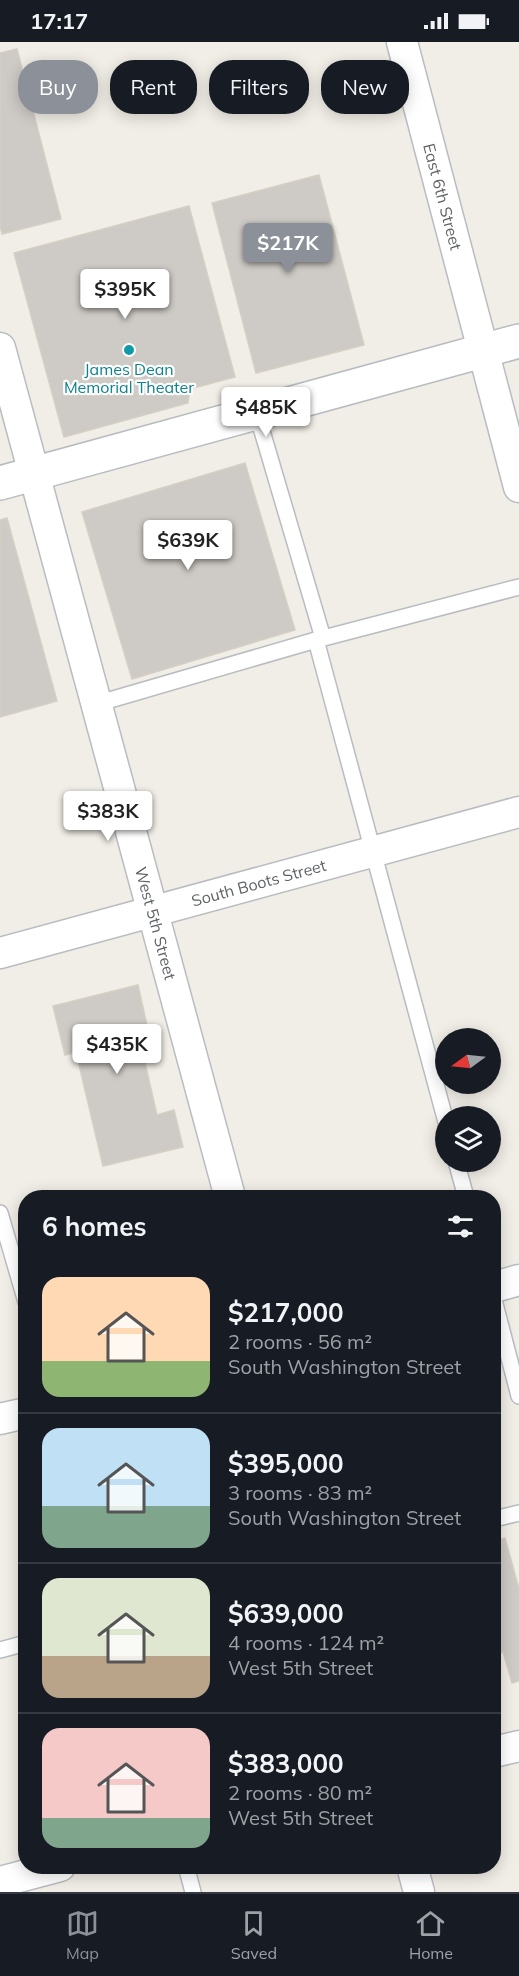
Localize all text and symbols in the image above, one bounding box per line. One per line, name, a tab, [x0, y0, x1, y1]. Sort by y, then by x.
text: 17:17	[30, 7, 88, 35]
chip: Buy	[18, 60, 98, 114]
chip: Rent	[110, 60, 197, 114]
chip: Filters	[209, 60, 309, 114]
chip: New	[321, 60, 409, 114]
street label: East 6th Street	[419, 141, 466, 253]
pin: $217K	[246, 223, 330, 274]
text: $217K	[257, 230, 319, 255]
pin: $395K	[83, 269, 167, 320]
text: $395K	[94, 276, 156, 301]
marker: James Dean Memorial Theater	[122, 343, 136, 357]
place label: James Dean Memorial Theater	[64, 359, 194, 397]
pin: $485K	[224, 387, 308, 438]
text: $485K	[235, 394, 297, 419]
pin: $639K	[146, 520, 230, 571]
text: $639K	[157, 527, 219, 552]
pin: $383K	[66, 791, 150, 842]
text: $383K	[77, 798, 139, 823]
street label: South Boots Street	[189, 855, 329, 911]
street label: West 5th Street	[131, 865, 181, 982]
pin: $435K	[75, 1024, 159, 1075]
north arrow	[435, 1028, 501, 1094]
map controls	[435, 1028, 501, 1172]
text: $435K	[86, 1031, 148, 1056]
button: layers	[435, 1106, 501, 1172]
text: 6 homes	[42, 1210, 146, 1243]
icon: filters	[444, 1210, 477, 1243]
text: $217,000	[228, 1296, 344, 1329]
icon: home	[90, 1301, 162, 1373]
text: 2 rooms · 56 m²	[228, 1329, 372, 1354]
text: South Washington Street	[228, 1354, 461, 1379]
text: $395,000	[228, 1447, 344, 1480]
icon: home	[90, 1452, 162, 1524]
text: 3 rooms · 83 m²	[228, 1480, 372, 1505]
text: South Washington Street	[228, 1505, 461, 1530]
text: $639,000	[228, 1597, 344, 1630]
icon: home	[90, 1602, 162, 1674]
text: 4 rooms · 124 m²	[228, 1630, 384, 1655]
text: West 5th Street	[228, 1655, 373, 1680]
text: $383,000	[228, 1747, 344, 1780]
icon: home	[90, 1752, 162, 1824]
text: 2 rooms · 80 m²	[228, 1780, 372, 1805]
text: West 5th Street	[228, 1805, 373, 1830]
tab: Map	[66, 1907, 99, 1963]
tab: Saved	[231, 1907, 277, 1963]
tab: Home	[409, 1907, 453, 1963]

